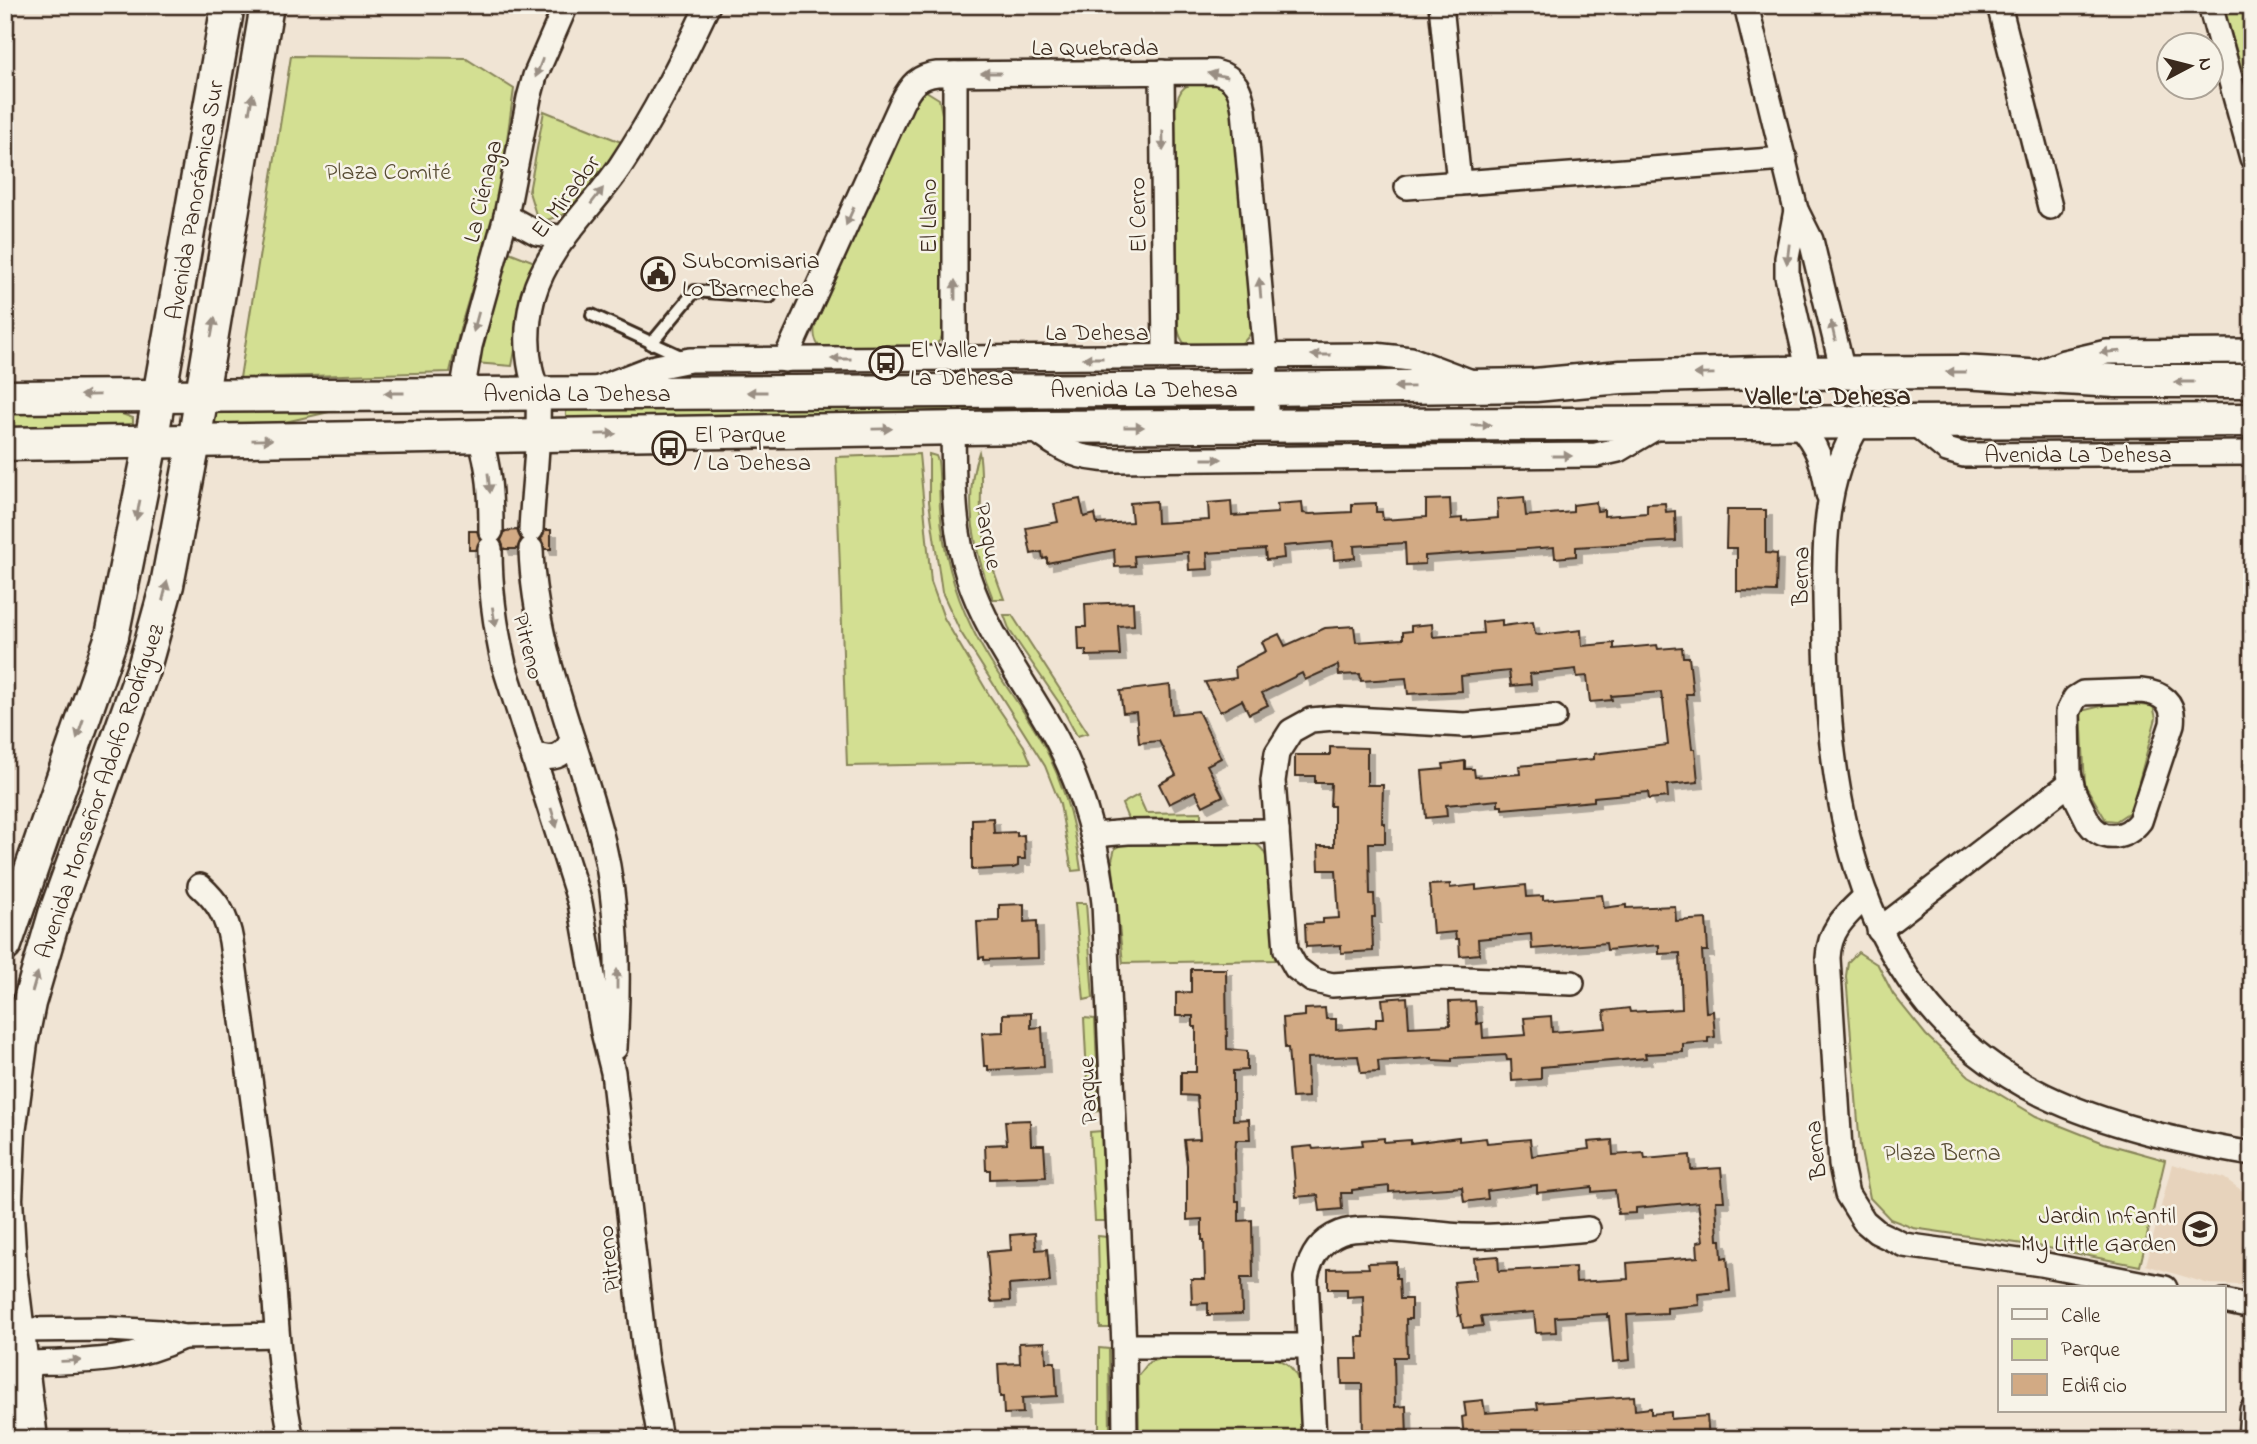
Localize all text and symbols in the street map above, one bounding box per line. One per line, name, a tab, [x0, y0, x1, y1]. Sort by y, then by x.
street label: La Quebrada	[1031, 32, 1159, 67]
north arrow	[2156, 32, 2226, 102]
text: N	[2190, 56, 2219, 72]
one-way arrow	[533, 57, 544, 78]
one-way arrow	[980, 67, 1002, 79]
one-way arrow	[1207, 69, 1229, 80]
street label: Avenida Panorámica Sur	[158, 77, 235, 323]
one-way arrow	[246, 92, 257, 114]
one-way arrow	[1157, 130, 1169, 152]
street label: La Ciénaga	[456, 137, 513, 246]
street label: El Mirador	[524, 148, 611, 247]
park label: Plaza Comité	[325, 156, 451, 191]
street label: El Cerro	[1121, 177, 1158, 253]
street label: El Llano	[913, 179, 948, 253]
one-way arrow	[589, 188, 604, 206]
one-way arrow	[844, 206, 856, 226]
one-way arrow	[1783, 243, 1794, 265]
place label: Subcomisaria Lo Barnechea	[682, 245, 820, 308]
public building icon: Subcomisaria Lo Barnechea	[639, 255, 677, 293]
one-way arrow	[1254, 277, 1265, 299]
one-way arrow	[949, 279, 961, 301]
one-way arrow	[470, 311, 481, 333]
one-way arrow	[208, 316, 219, 338]
street label: La Dehesa	[1045, 317, 1149, 352]
one-way arrow	[1827, 320, 1838, 342]
place label: El Valle / La Dehesa	[910, 334, 1014, 397]
bus stop icon: El Valle / La Dehesa	[867, 344, 905, 382]
one-way arrow	[2099, 347, 2121, 358]
one-way arrow	[1309, 349, 1331, 361]
one-way arrow	[1082, 352, 1104, 364]
one-way arrow	[830, 353, 852, 365]
one-way arrow	[1945, 366, 1967, 378]
one-way arrow	[1693, 368, 1715, 379]
street label: Avenida La Dehesa	[1050, 374, 1238, 409]
one-way arrow	[2172, 376, 2194, 388]
street label: Avenida La Dehesa	[483, 378, 671, 413]
district label: Valle La Dehesa	[1744, 379, 1911, 417]
one-way arrow	[1392, 381, 1414, 393]
one-way arrow	[746, 386, 768, 398]
one-way arrow	[383, 387, 405, 399]
one-way arrow	[79, 390, 101, 401]
place label: El Parque / La Dehesa	[694, 419, 811, 482]
one-way arrow	[1471, 419, 1493, 431]
one-way arrow	[1123, 421, 1145, 433]
one-way arrow	[871, 423, 893, 435]
one-way arrow	[595, 428, 617, 439]
bus stop icon: El Parque / La Dehesa	[650, 429, 688, 467]
one-way arrow	[251, 435, 273, 446]
street label: Avenida La Dehesa	[1984, 439, 2172, 474]
one-way arrow	[1551, 450, 1573, 462]
one-way arrow	[1201, 453, 1223, 465]
one-way arrow	[484, 472, 495, 494]
one-way arrow	[133, 499, 144, 521]
street label: Parque	[963, 500, 1010, 573]
street label: Berna	[1784, 546, 1821, 607]
one-way arrow	[160, 580, 171, 602]
one-way arrow	[489, 607, 500, 629]
street label: Pitreno	[501, 610, 552, 684]
street label: Avenida Monseñor Adolfo Rodríguez	[27, 619, 176, 964]
one-way arrow	[74, 718, 85, 739]
one-way arrow	[549, 808, 559, 829]
one-way arrow	[611, 968, 623, 990]
one-way arrow	[30, 972, 40, 993]
street label: Parque	[1070, 1056, 1109, 1125]
street label: Berna	[1797, 1119, 1838, 1182]
park label: Plaza Berna	[1883, 1137, 2001, 1172]
place label: Jardin Infantil My Little Garden	[2020, 1200, 2176, 1264]
school or university icon: Jardin Infantil My Little Garden	[2181, 1210, 2219, 1248]
street label: Pitreno	[590, 1223, 631, 1294]
legend	[1998, 1286, 2226, 1412]
text: Calle	[2061, 1302, 2101, 1332]
text: Parque	[2061, 1336, 2120, 1366]
one-way arrow	[60, 1355, 82, 1366]
text: Edificio	[2061, 1372, 2127, 1402]

